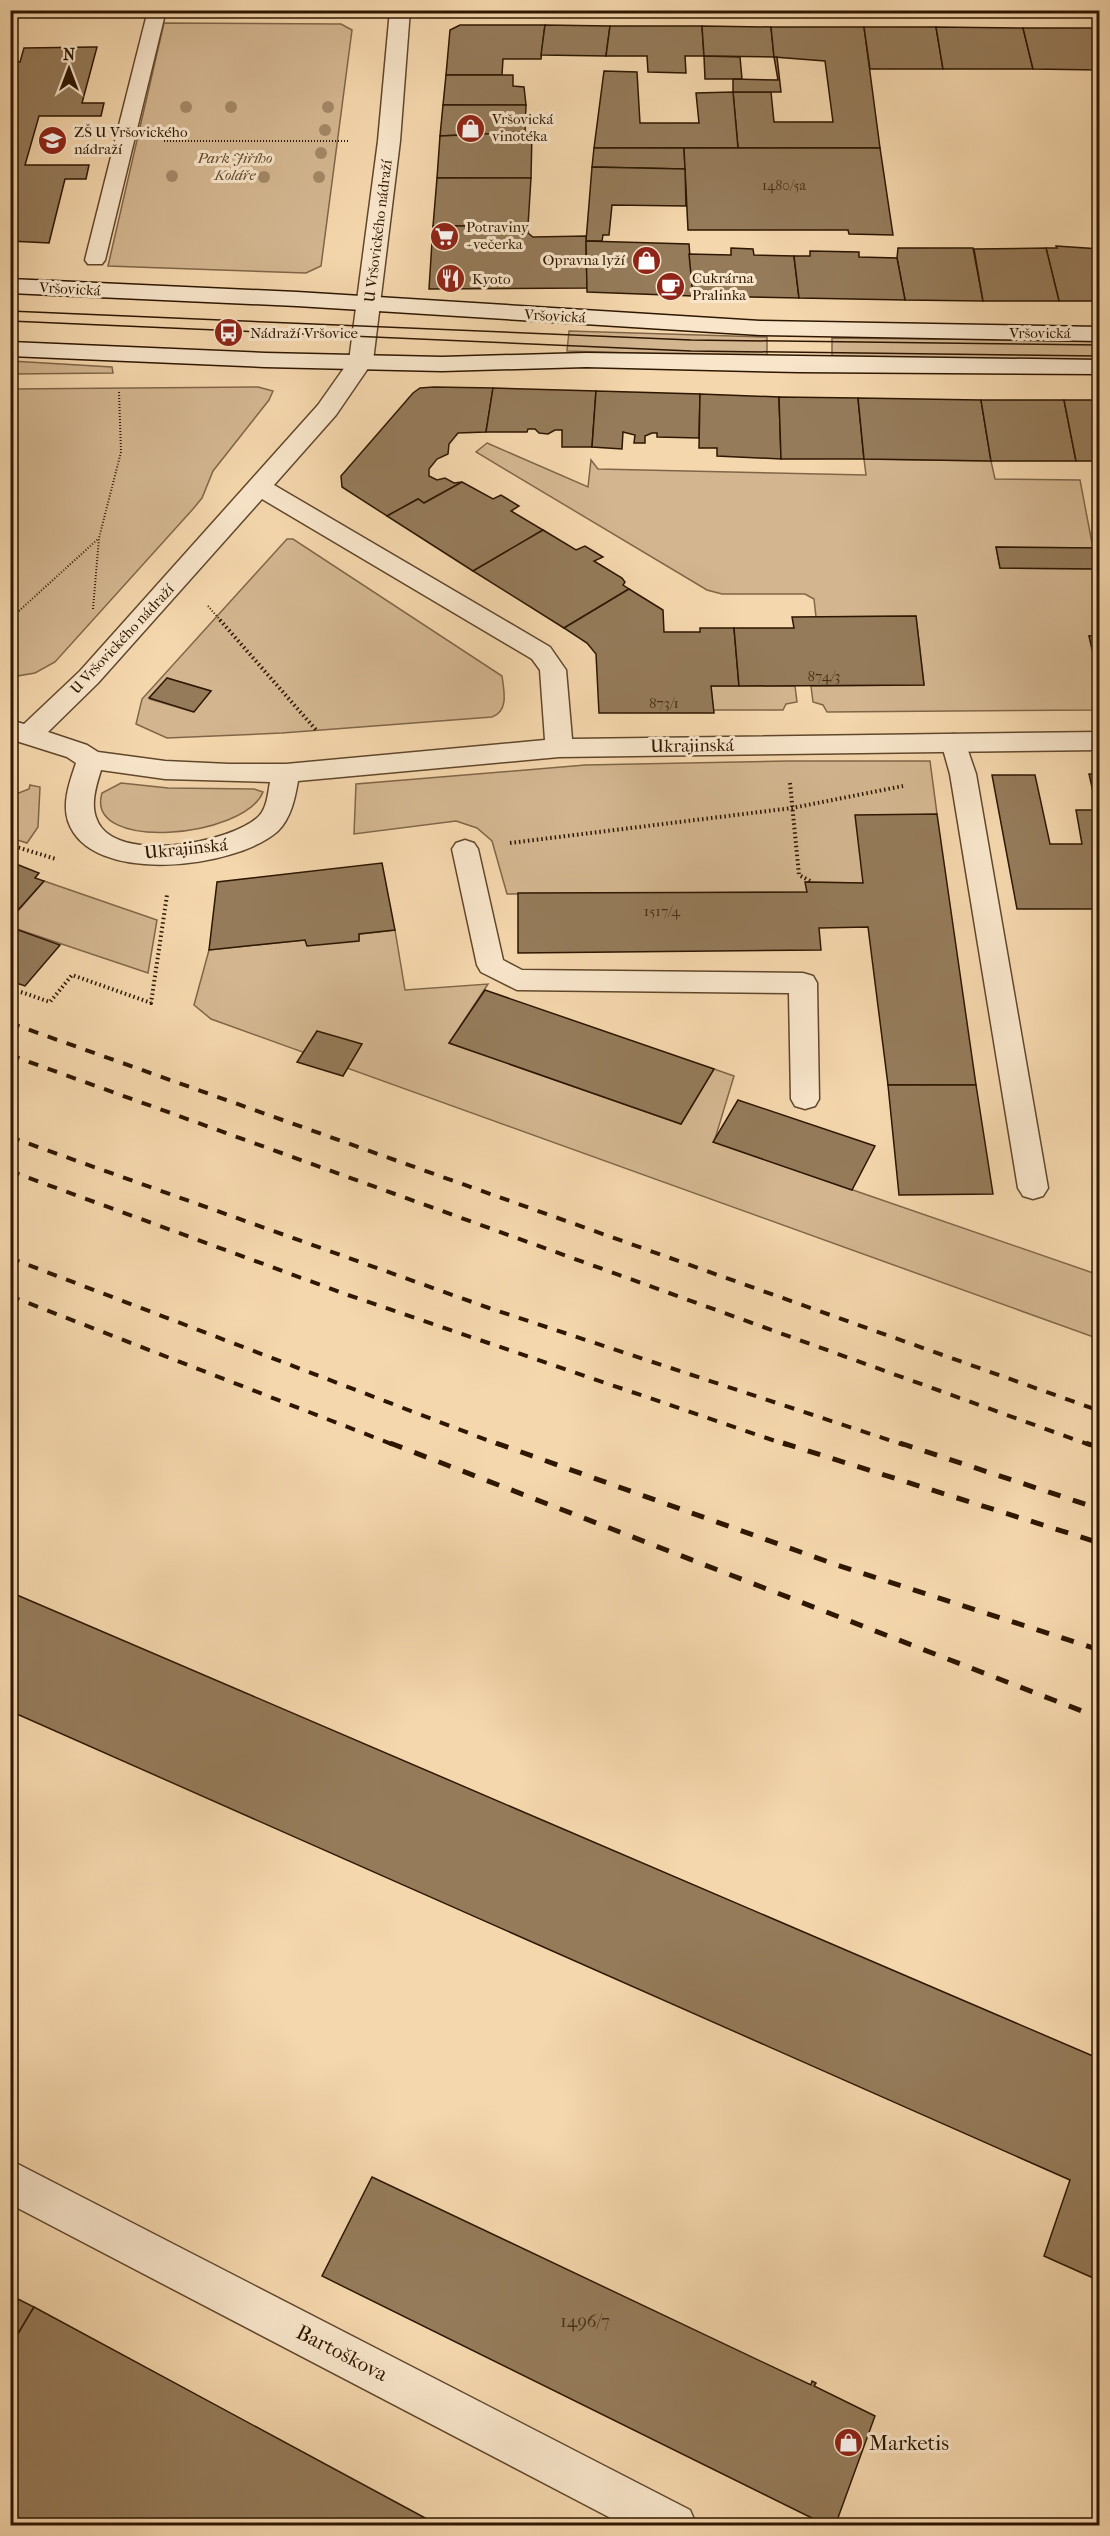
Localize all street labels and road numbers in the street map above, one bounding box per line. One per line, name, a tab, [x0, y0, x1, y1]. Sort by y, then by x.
street label: U Vršovického nádraží	[360, 158, 396, 303]
street label: Vršovická	[38, 278, 102, 300]
street label: Vršovická	[523, 305, 587, 327]
street label: Vršovická	[1008, 324, 1072, 342]
street label: U Vršovického nádraží	[66, 580, 178, 698]
street label: Ukrajinská	[650, 735, 735, 757]
street label: Ukrajinská	[143, 834, 229, 864]
street label: Bartoškova	[292, 2320, 392, 2386]

